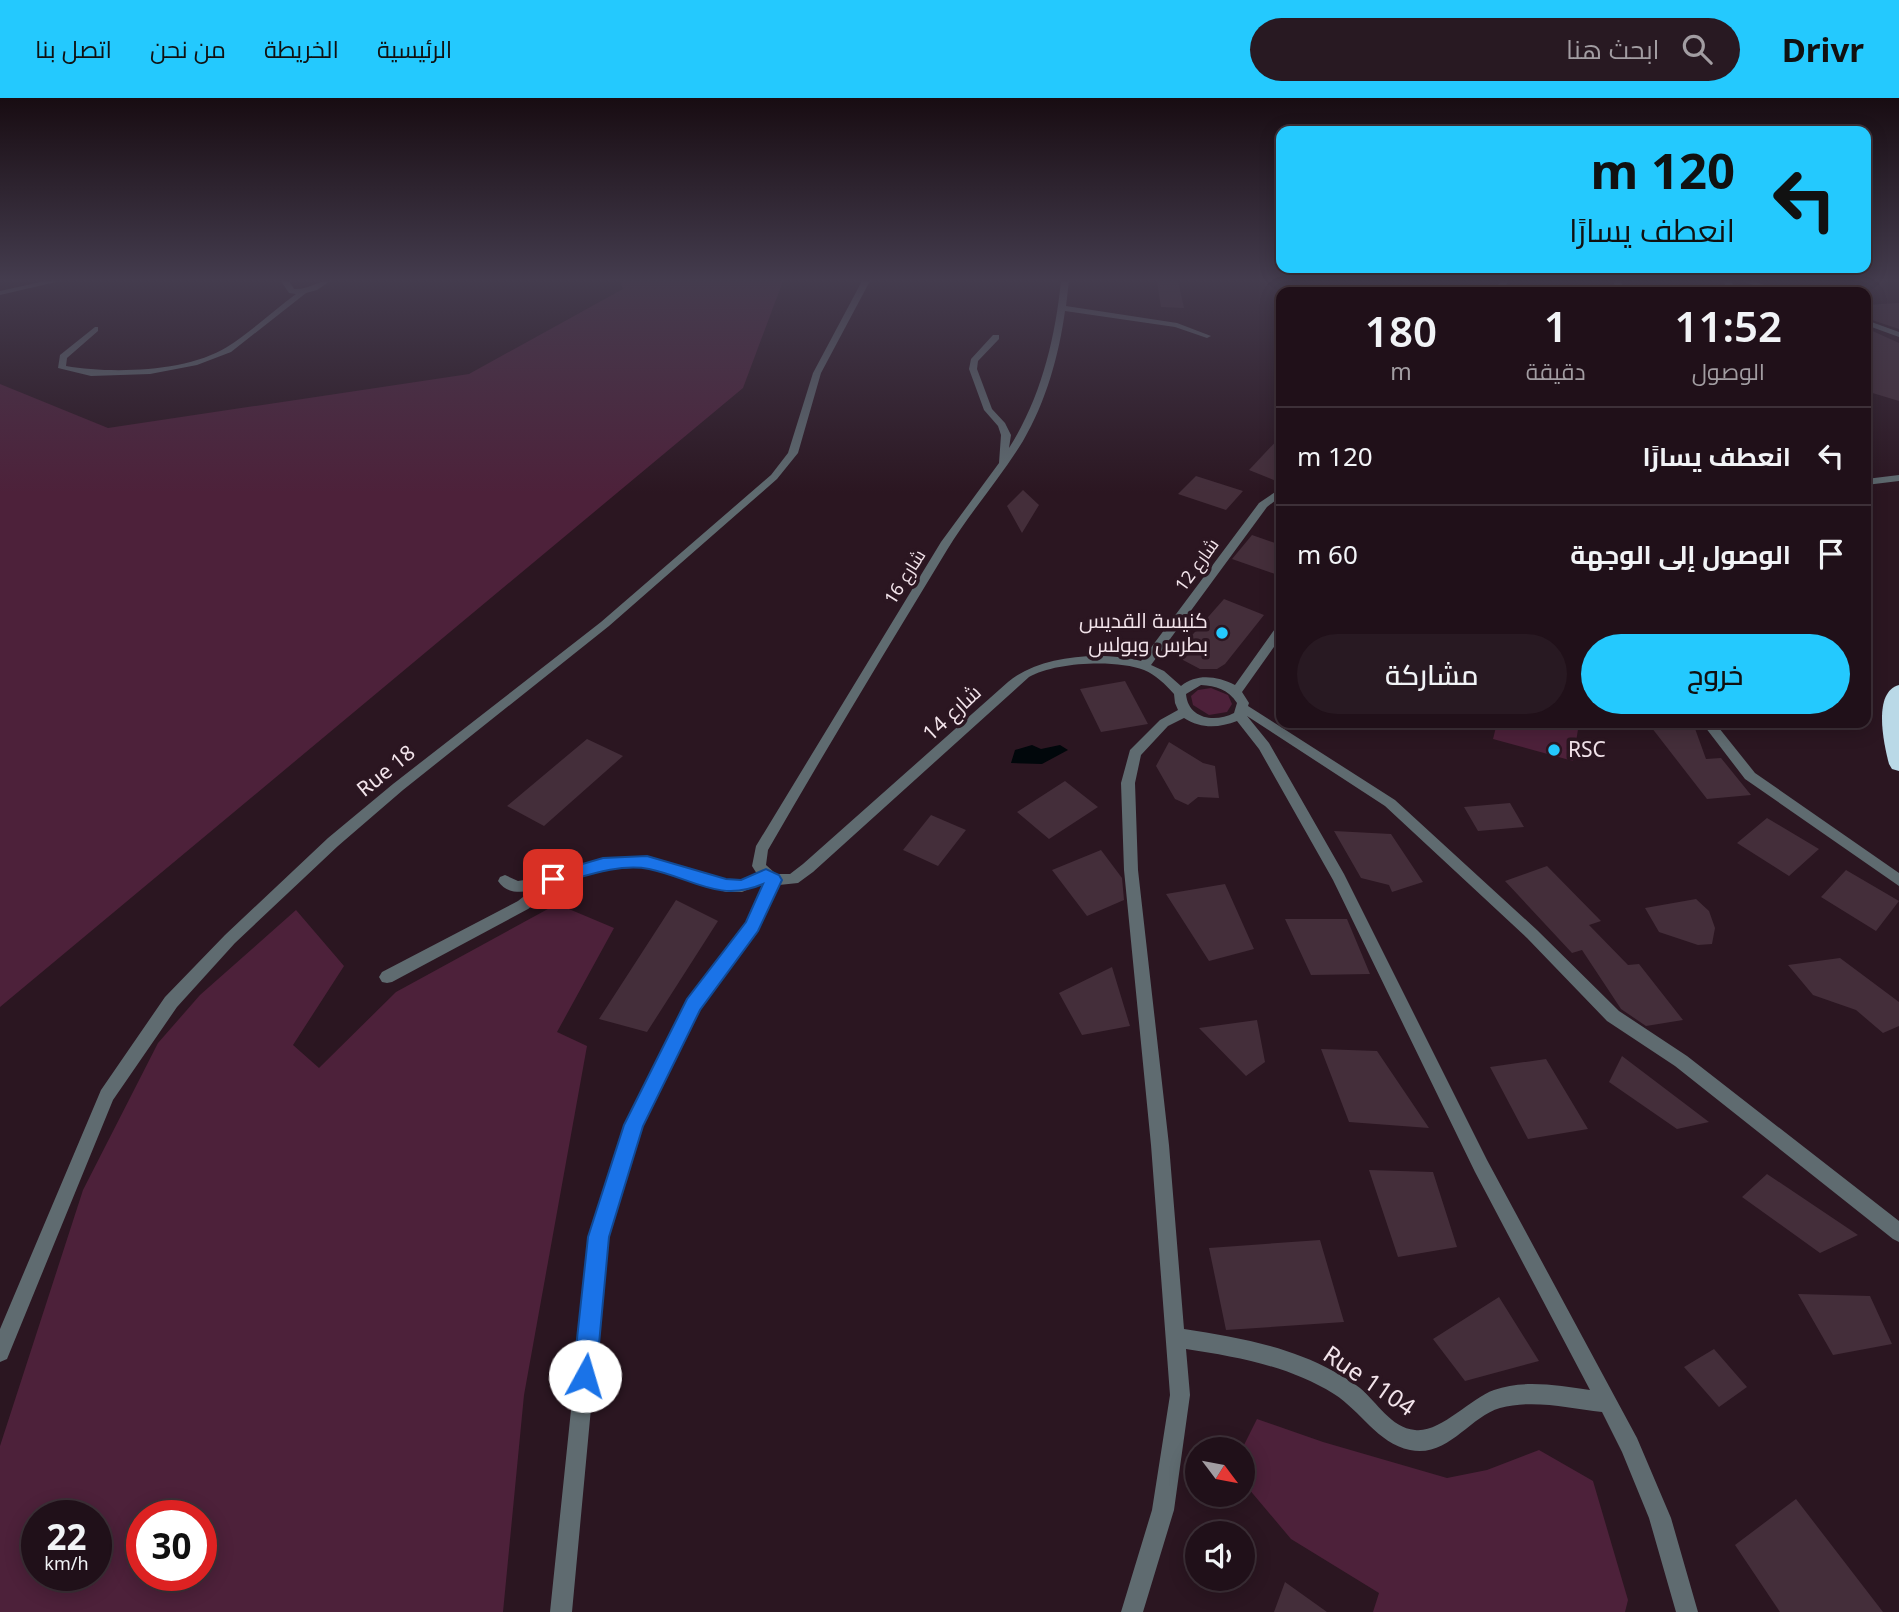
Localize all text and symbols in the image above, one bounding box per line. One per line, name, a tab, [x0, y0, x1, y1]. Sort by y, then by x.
search box	[1250, 18, 1740, 81]
text: Drivr	[1782, 27, 1864, 72]
icon: search	[1678, 30, 1716, 68]
text: ابحث هنا	[1566, 31, 1660, 67]
text: اتصل بنا	[35, 32, 112, 65]
text: من نحن	[150, 32, 226, 65]
text: الخريطة	[264, 32, 339, 65]
text: الرئيسية	[377, 32, 452, 65]
text: 120 m	[1590, 137, 1735, 203]
icon: left	[1759, 154, 1850, 245]
text: انعطف يسارًا	[1569, 208, 1735, 251]
text: 1	[1544, 297, 1568, 354]
text: 11:52	[1674, 297, 1782, 354]
text: 180	[1365, 302, 1437, 359]
text: m	[1390, 355, 1412, 387]
text: دقيقة	[1526, 355, 1586, 387]
text: الوصول	[1692, 355, 1765, 387]
icon: left	[1812, 437, 1850, 475]
text: 120 m	[1297, 438, 1373, 474]
text: انعطف يسارًا	[1642, 438, 1791, 474]
street label: شارع 12	[1169, 533, 1224, 596]
icon: arrive	[1812, 535, 1850, 573]
text: 60 m	[1297, 536, 1358, 572]
text: الوصول إلى الوجهة	[1570, 536, 1791, 572]
street label: شارع 16	[878, 545, 931, 609]
place label: كنيسة القديس بطرس وبولس	[1079, 606, 1208, 658]
marker: كنيسة القديس بطرس وبولس	[1214, 625, 1230, 641]
button: مشاركة	[1297, 634, 1567, 714]
button: خروج	[1581, 634, 1850, 714]
street label: شارع 14	[916, 678, 987, 747]
place label: RSC	[1568, 735, 1606, 763]
street label: Rue 18	[350, 738, 420, 802]
marker: RSC	[1546, 742, 1562, 758]
pin	[523, 849, 583, 909]
icon: arrive	[534, 860, 572, 898]
street label: Rue 1104	[1317, 1337, 1423, 1423]
position arrow	[548, 1339, 622, 1413]
north arrow	[1185, 1437, 1255, 1507]
map controls	[1185, 1437, 1255, 1591]
speed limit sign: 30	[126, 1500, 217, 1591]
text: 22	[46, 1513, 87, 1560]
button: sound	[1185, 1521, 1255, 1591]
text: km/h	[44, 1551, 89, 1575]

